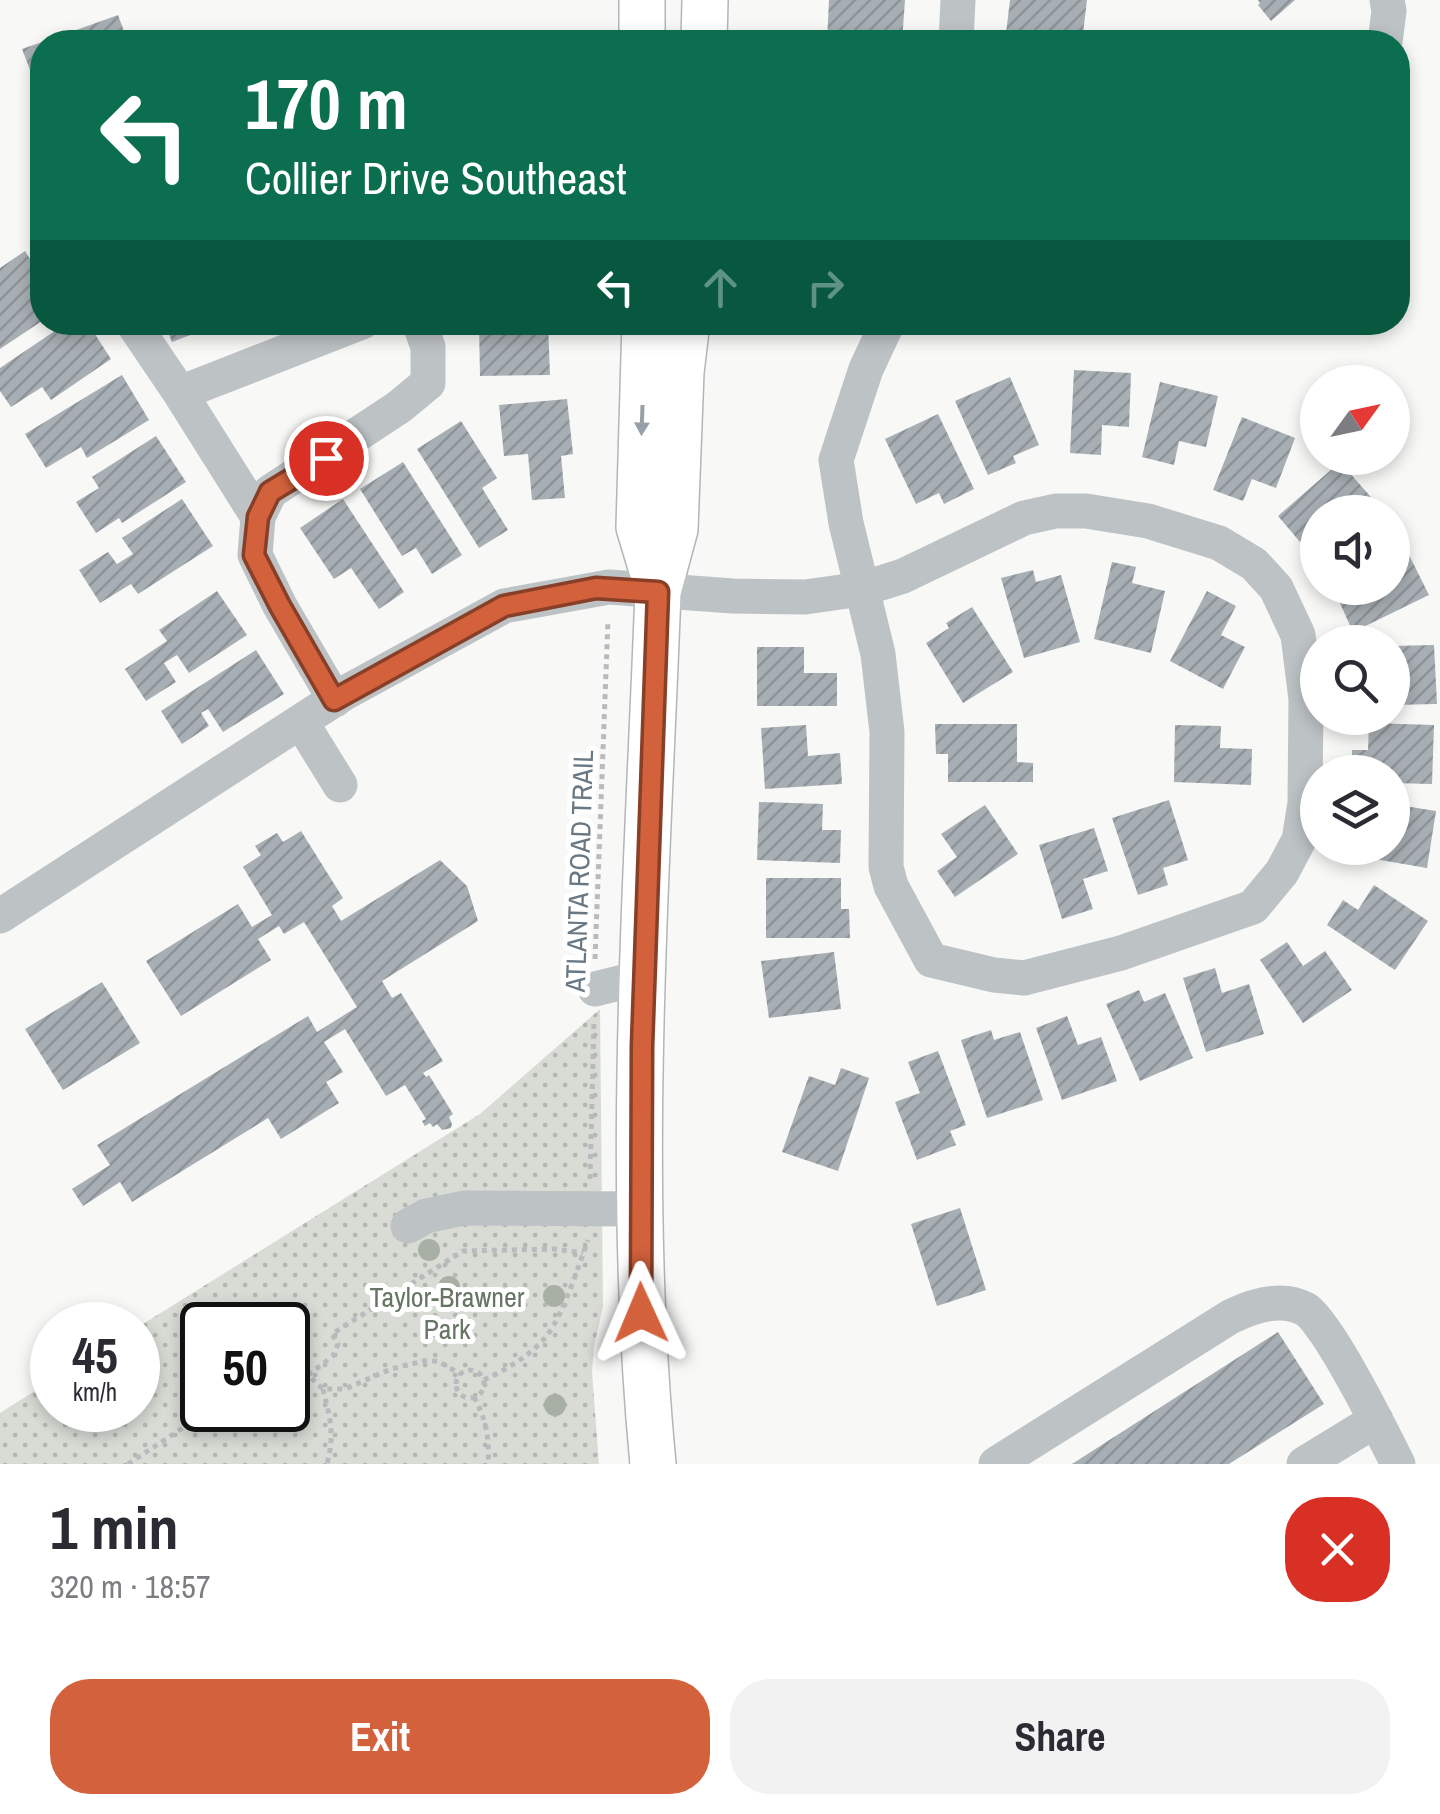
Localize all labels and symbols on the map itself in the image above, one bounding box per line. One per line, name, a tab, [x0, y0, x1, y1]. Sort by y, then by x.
north arrow	[1300, 365, 1410, 475]
one-way arrow	[633, 404, 649, 436]
pin	[284, 416, 369, 501]
street label: ATLANTA ROAD TRAIL	[556, 749, 602, 994]
position arrow	[589, 1261, 693, 1365]
park label: Taylor-Brawner Park	[370, 1278, 525, 1348]
speed limit sign: 50	[180, 1302, 310, 1432]

